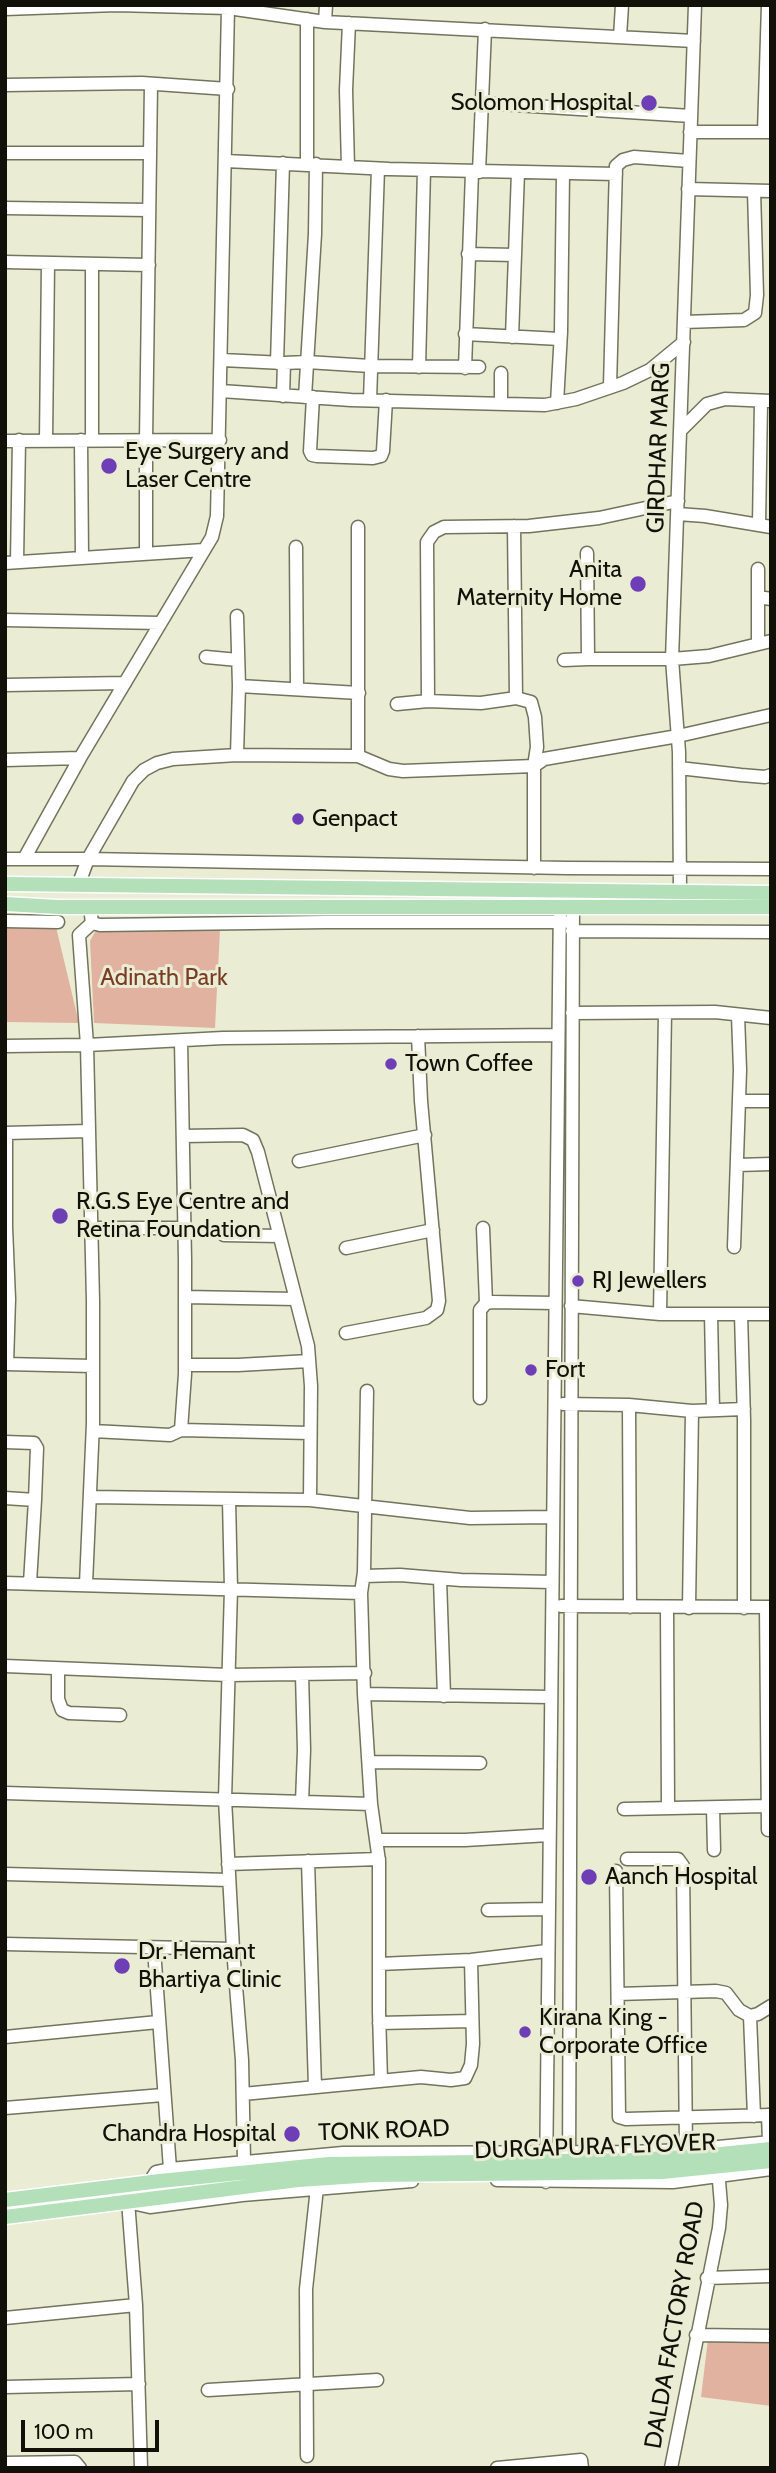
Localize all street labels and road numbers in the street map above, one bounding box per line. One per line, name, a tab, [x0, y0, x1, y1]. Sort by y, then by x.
street label: GIRDHAR MARG	[642, 362, 676, 534]
street label: TONK ROAD	[318, 2114, 450, 2148]
street label: DURGAPURA FLYOVER	[474, 2128, 716, 2166]
street label: DALDA FACTORY ROAD	[639, 2199, 711, 2451]

